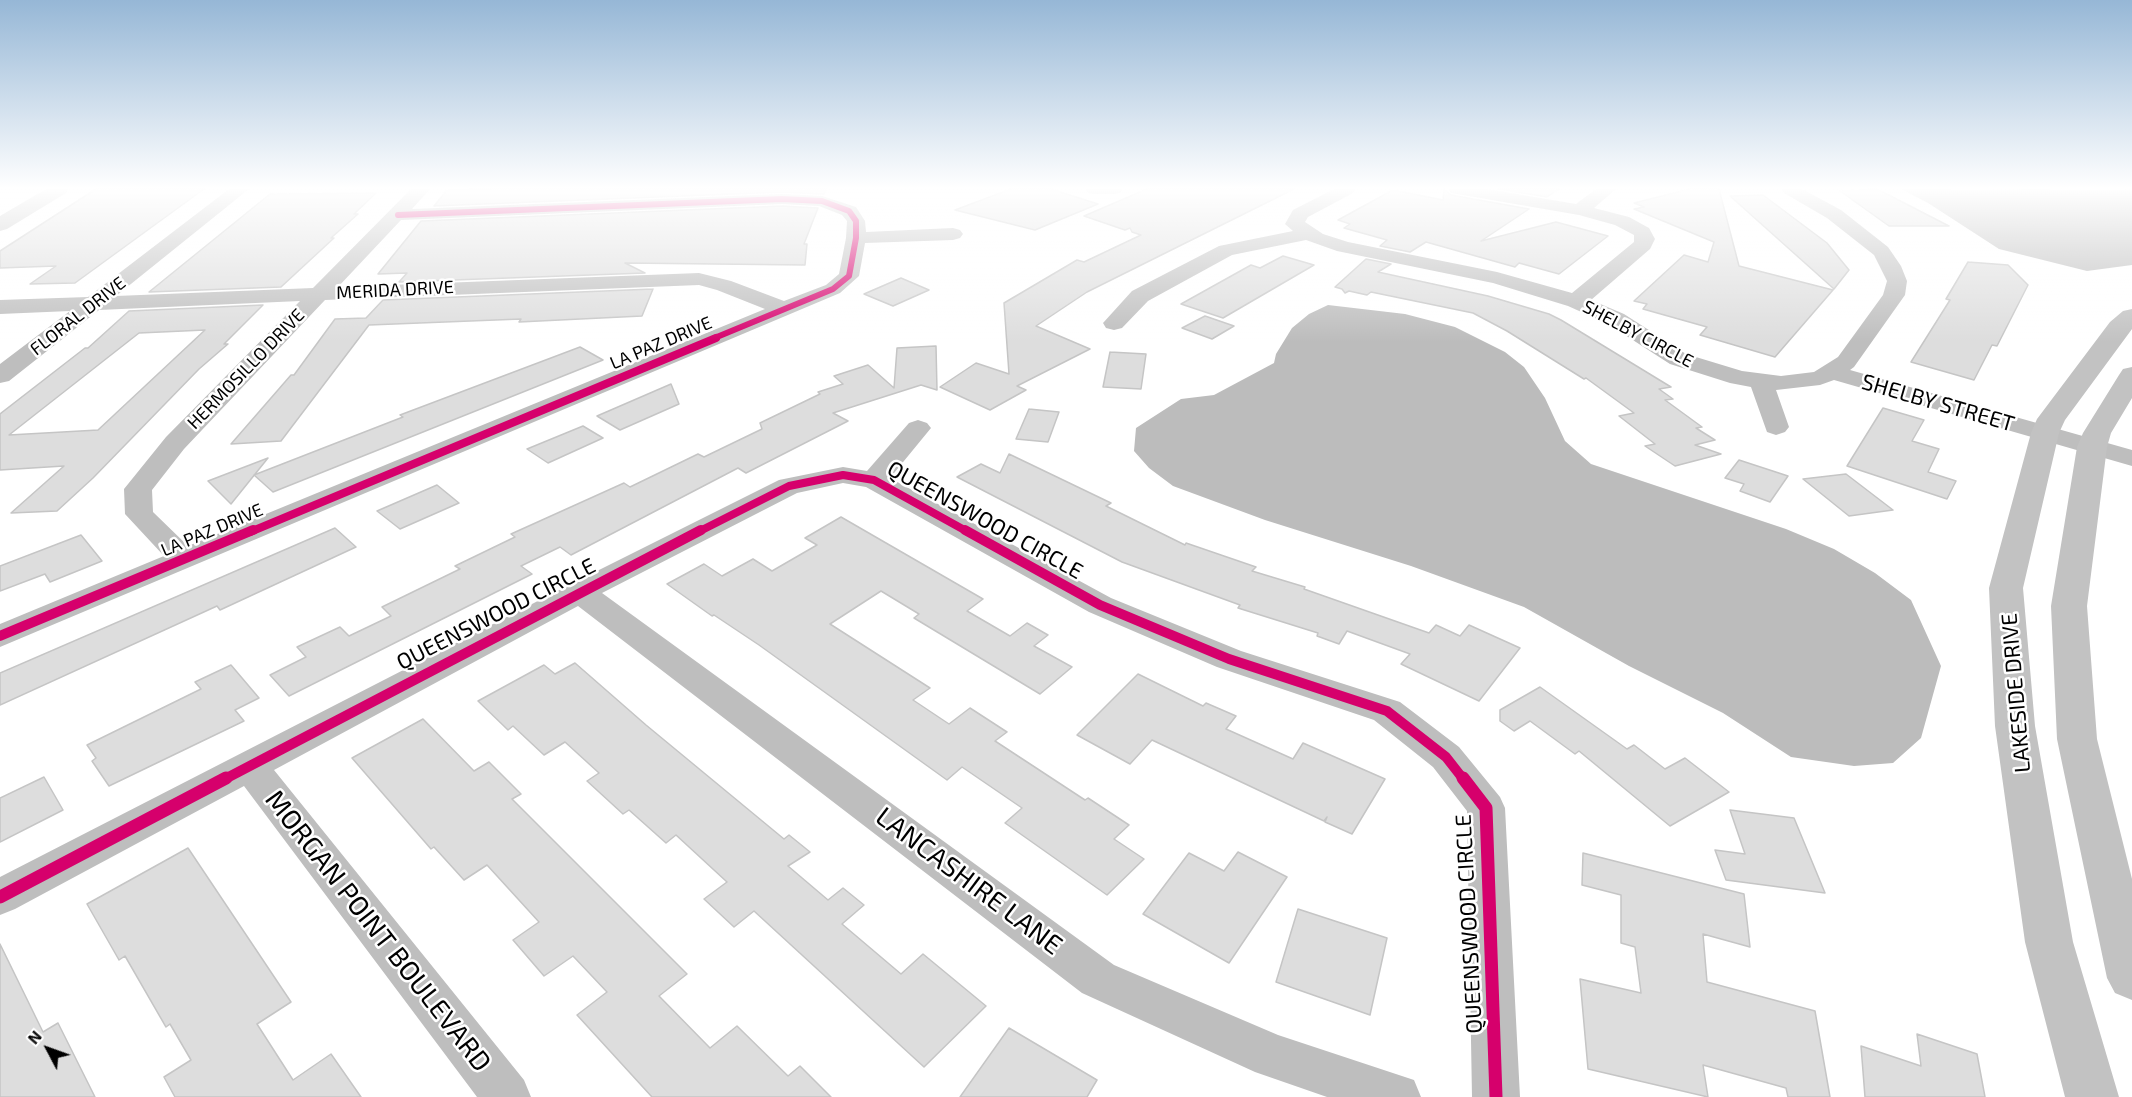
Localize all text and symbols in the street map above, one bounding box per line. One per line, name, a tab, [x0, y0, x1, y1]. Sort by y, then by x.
street label: FLORAL DRIVE	[26, 272, 130, 360]
street label: MERIDA DRIVE	[336, 276, 454, 304]
street label: SHELBY CIRCLE	[1579, 296, 1697, 372]
street label: HERMOSILLO DRIVE	[183, 304, 309, 434]
street label: LA PAZ DRIVE	[607, 312, 715, 374]
street label: SHELBY STREET	[1859, 369, 2017, 437]
street label: QUEENSWOOD CIRCLE	[883, 455, 1087, 585]
street label: LA PAZ DRIVE	[158, 499, 266, 561]
street label: QUEENSWOOD CIRCLE	[392, 552, 600, 676]
street label: LAKESIDE DRIVE	[1996, 612, 2036, 774]
street label: MORGAN POINT BOULEVARD	[258, 784, 498, 1078]
street label: LANCASHIRE LANE	[869, 800, 1069, 962]
street label: QUEENSWOOD CIRCLE	[1450, 814, 1488, 1034]
north arrow	[18, 1019, 78, 1079]
text: N	[23, 1026, 45, 1047]

